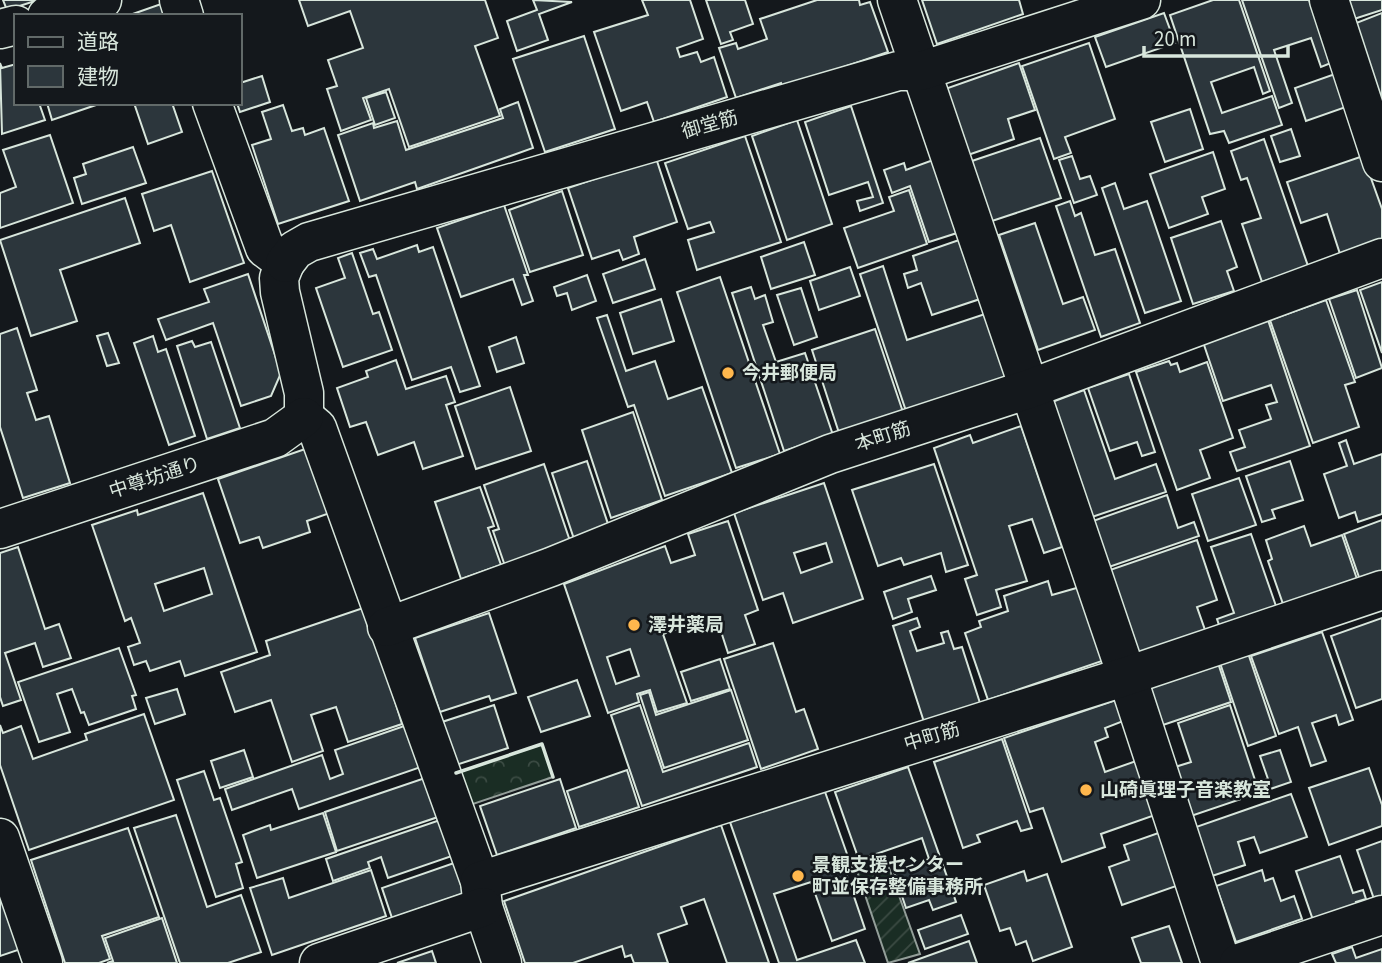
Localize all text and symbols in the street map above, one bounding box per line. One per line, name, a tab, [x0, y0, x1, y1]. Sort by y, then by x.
legend	[14, 14, 242, 105]
scale bar	[1144, 14, 1288, 58]
text: 20 m	[1154, 24, 1196, 54]
text: 道路	[77, 27, 119, 57]
text: 建物	[77, 62, 119, 92]
street label: 御堂筋	[679, 104, 741, 146]
place label: 今井郵便局	[742, 360, 837, 387]
marker: 今井郵便局	[720, 365, 736, 381]
street label: 本町筋	[852, 415, 914, 459]
street label: 中尊坊通り	[106, 450, 204, 506]
place label: 澤井薬局	[648, 612, 724, 639]
marker: 澤井薬局	[626, 617, 642, 633]
street label: 中町筋	[901, 716, 963, 758]
place label: 山碕眞理子音楽教室	[1100, 777, 1271, 804]
marker: 山碕眞理子音楽教室	[1078, 782, 1094, 798]
place label: 景観支援センター 町並保存整備事務所	[812, 852, 983, 901]
marker: 景観支援センター 町並保存整備事務所	[790, 868, 806, 884]

